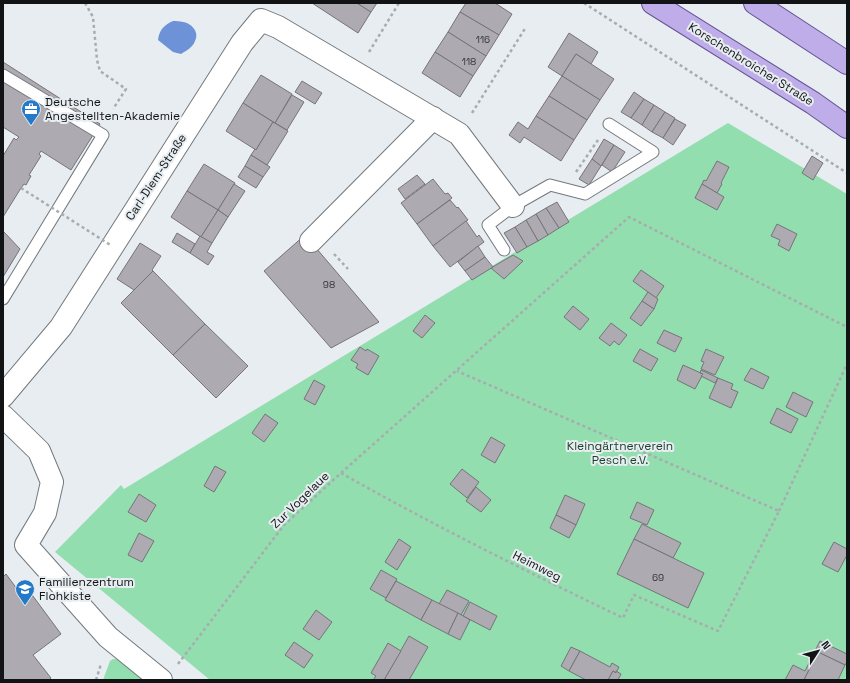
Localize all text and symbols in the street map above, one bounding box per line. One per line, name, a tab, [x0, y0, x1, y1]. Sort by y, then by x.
street label: Korschenbroicher Straße	[685, 19, 817, 109]
house number: 116	[476, 33, 490, 46]
house number: 118	[462, 55, 476, 68]
place label: Deutsche Angestellten-Akademie	[45, 94, 180, 124]
office icon: Deutsche Angestellten-Akademie	[20, 98, 42, 126]
street label: Carl-Diem-Straße	[122, 131, 190, 223]
house number: 98	[323, 278, 335, 291]
park label: Kleingärtnerverein Pesch e.V.	[567, 438, 673, 468]
street label: Zur Vogelaue	[267, 468, 333, 532]
street label: Heimweg	[510, 547, 564, 585]
house number: 69	[652, 571, 664, 584]
place label: Familienzentrum Flohkiste	[39, 574, 134, 604]
school or university icon: Familienzentrum Flohkiste	[14, 578, 36, 606]
north arrow	[798, 631, 838, 671]
text: N	[818, 638, 834, 652]

